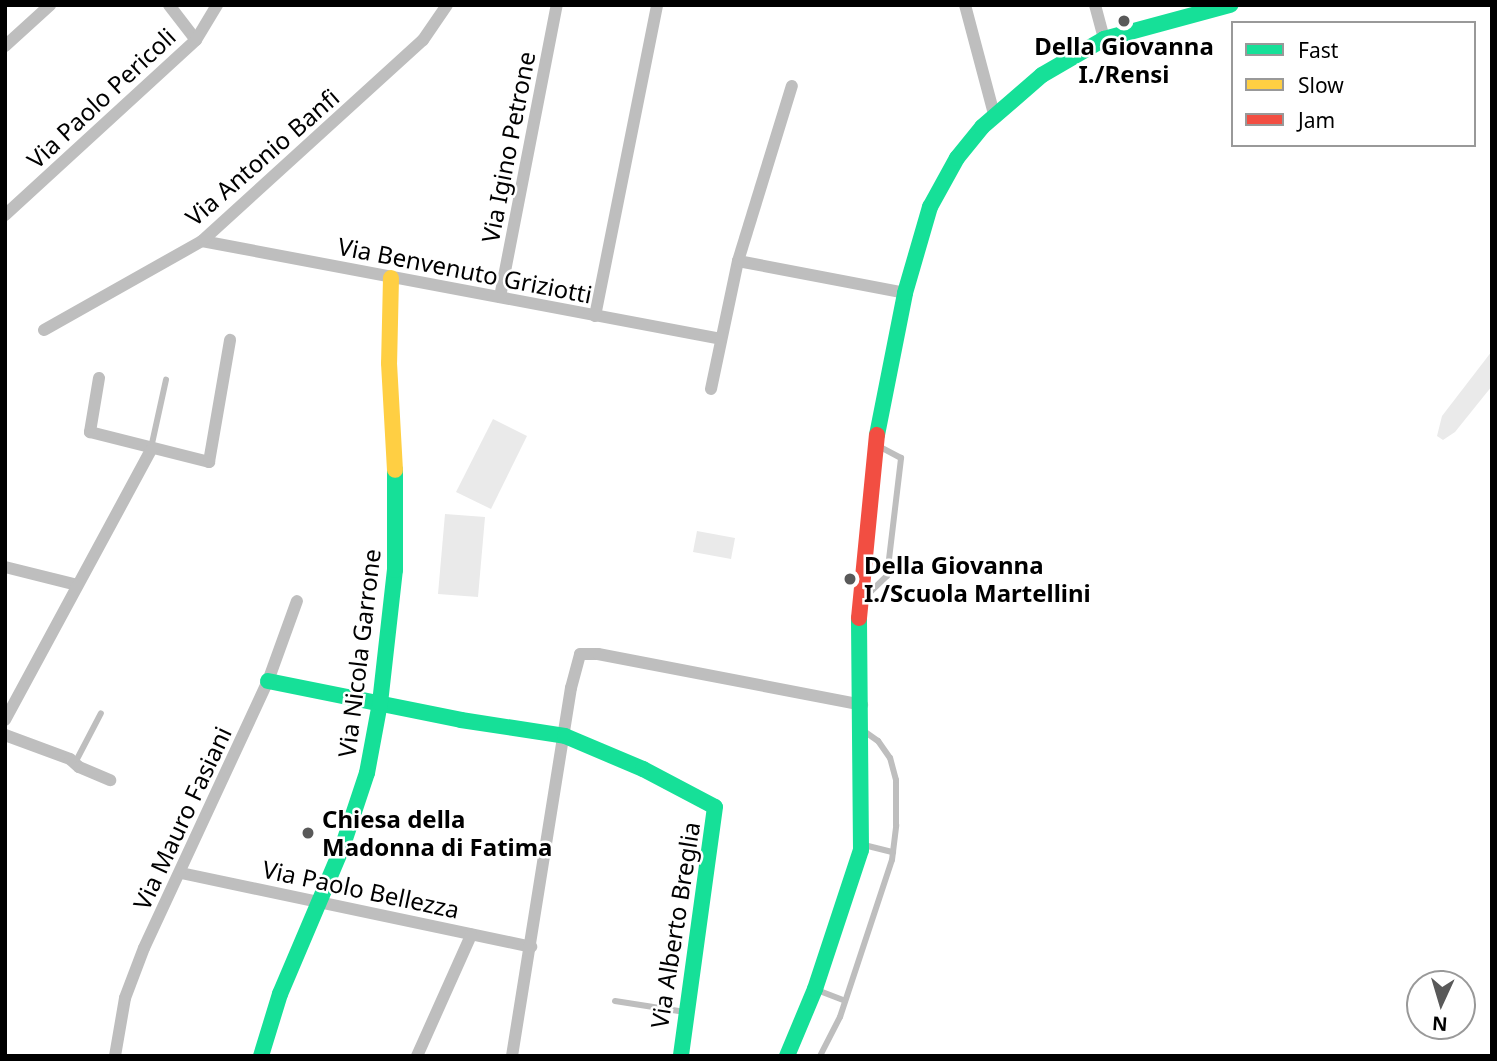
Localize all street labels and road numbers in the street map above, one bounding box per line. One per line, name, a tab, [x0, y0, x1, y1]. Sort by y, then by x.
street label: Via Paolo Pericoli	[21, 22, 181, 174]
street label: Via Igino Petrone	[475, 49, 541, 245]
street label: Via Antonio Banfi	[179, 83, 345, 231]
street label: Via Benvenuto Griziotti	[336, 231, 594, 309]
street label: Via Nicola Garrone	[332, 547, 386, 759]
street label: Via Mauro Fasiani	[127, 722, 237, 914]
street label: Via Alberto Breglia	[644, 820, 706, 1030]
street label: Via Paolo Bellezza	[260, 854, 462, 924]

